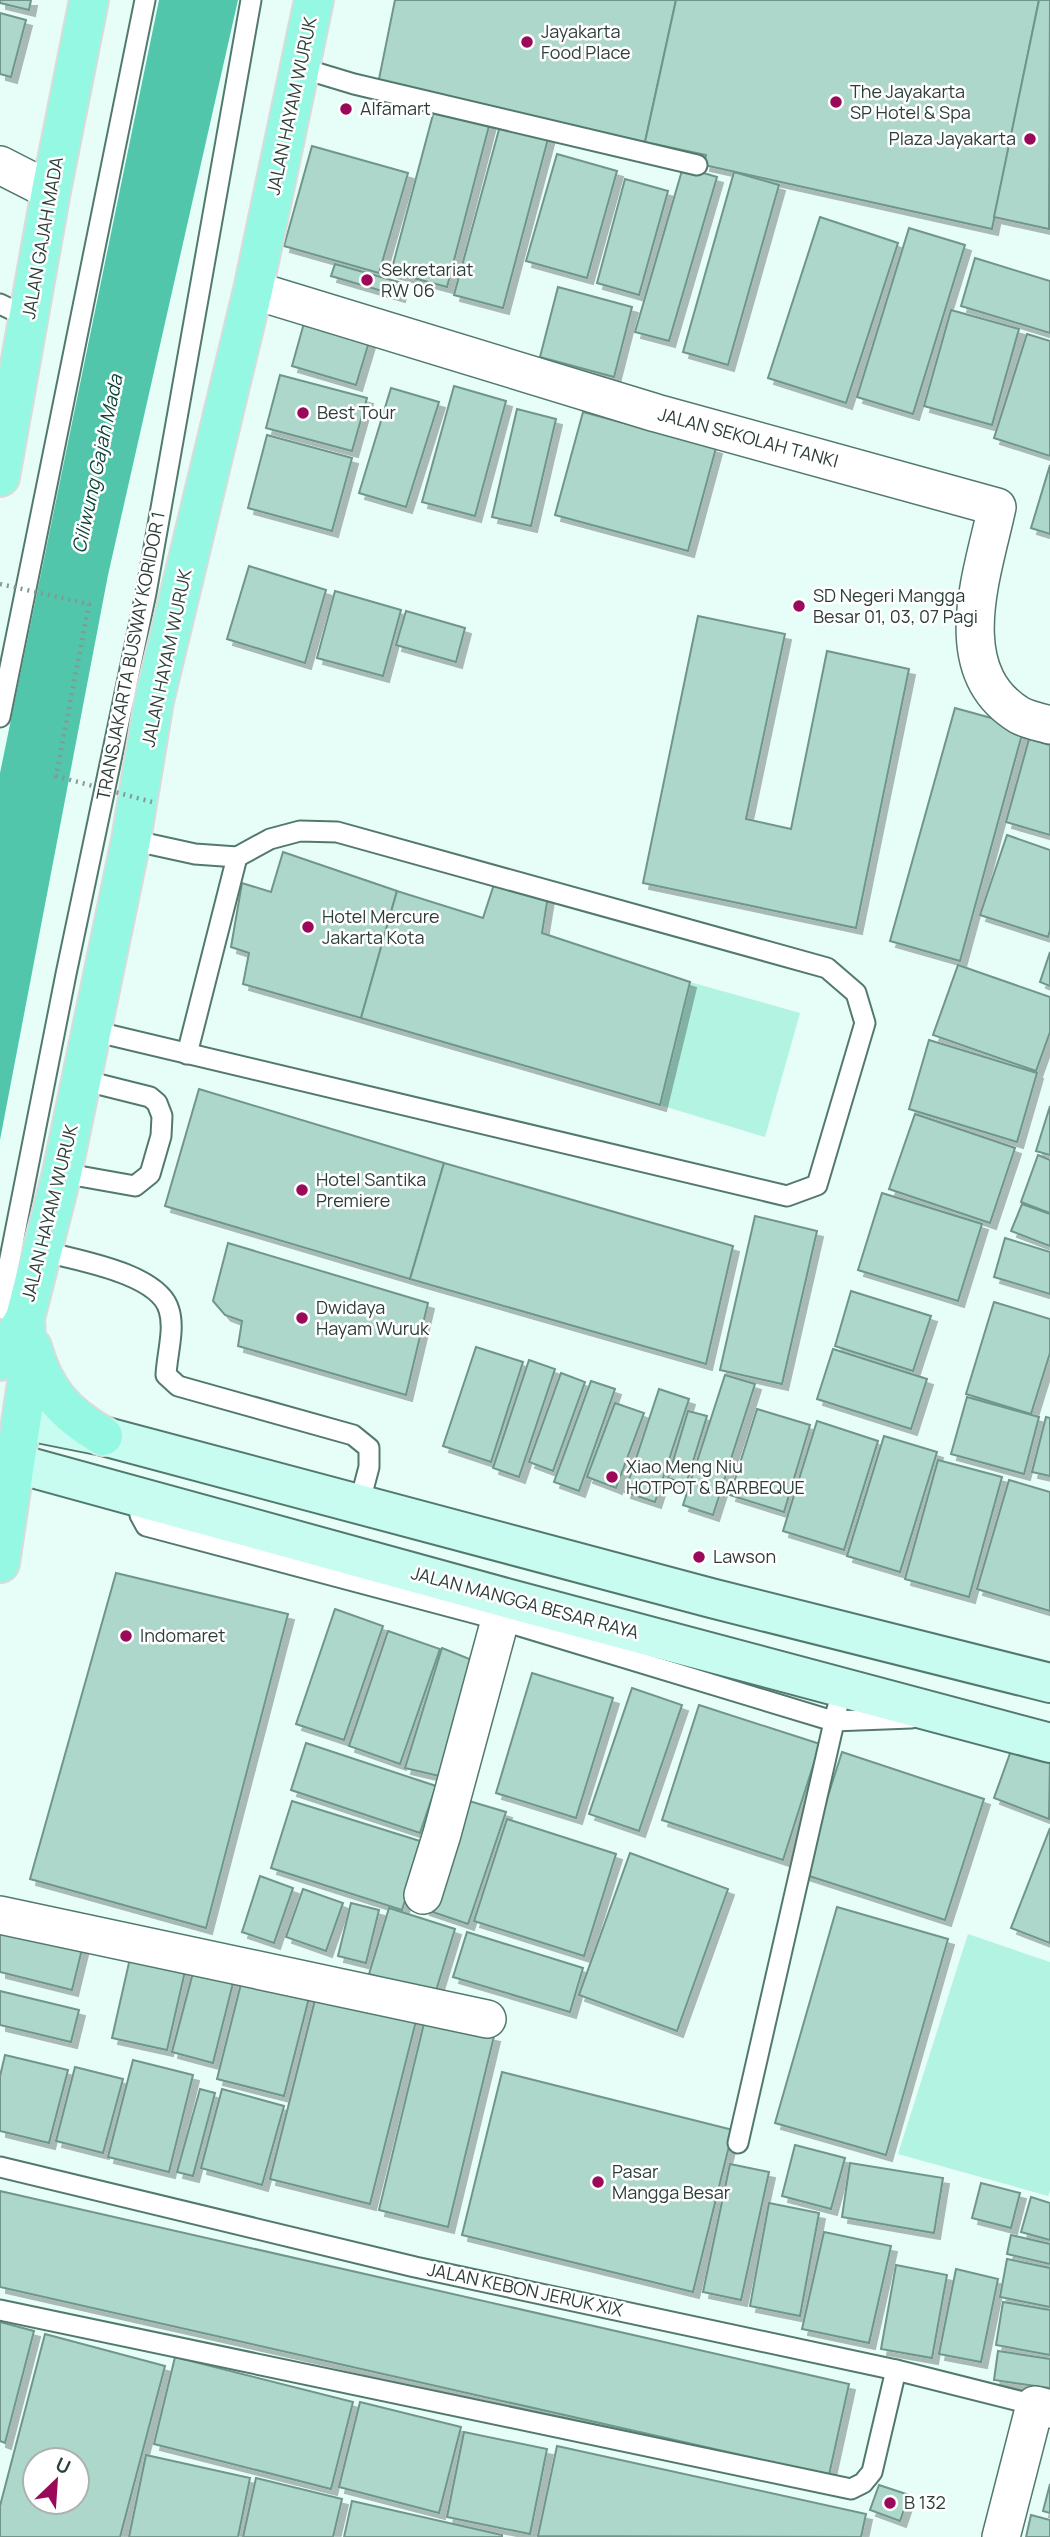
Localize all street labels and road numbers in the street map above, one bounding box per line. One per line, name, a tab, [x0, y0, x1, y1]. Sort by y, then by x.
street label: JALAN HAYAM WURUK	[260, 14, 322, 197]
street label: JALAN GAJAH MADA	[16, 154, 68, 321]
street label: JALAN SEKOLAH TANKI	[655, 401, 841, 473]
street label: TRANSJAKARTA BUSWAY KORIDOR 1	[90, 509, 170, 802]
street label: JALAN HAYAM WURUK	[135, 566, 197, 749]
street label: JALAN HAYAM WURUK	[15, 1121, 83, 1304]
street label: JALAN MANGGA BESAR RAYA	[409, 1560, 642, 1644]
street label: JALAN KEBON JERUK XIX	[425, 2257, 625, 2322]

